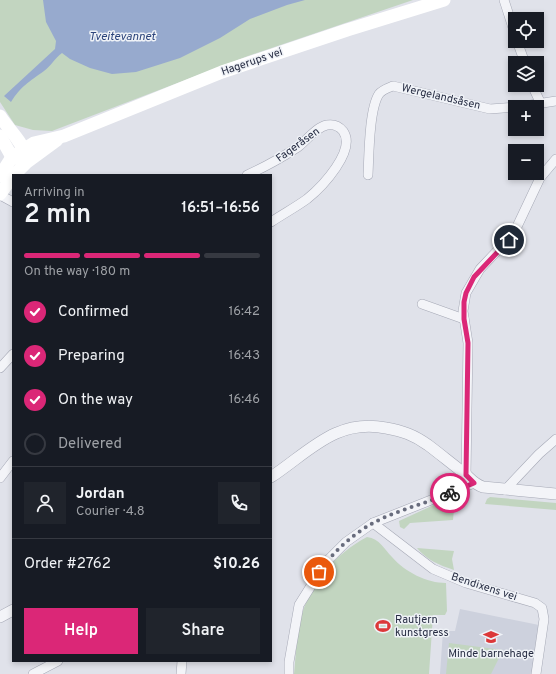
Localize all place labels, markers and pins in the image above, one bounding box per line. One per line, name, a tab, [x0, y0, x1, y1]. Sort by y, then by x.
pin	[492, 223, 526, 257]
pin	[302, 555, 336, 589]
place label: Rautjern kunstgress	[395, 613, 449, 640]
sports icon: Rautjern kunstgress	[374, 617, 392, 635]
school or university icon: Minde barnehage	[482, 628, 500, 646]
place label: Minde barnehage	[448, 647, 534, 661]

